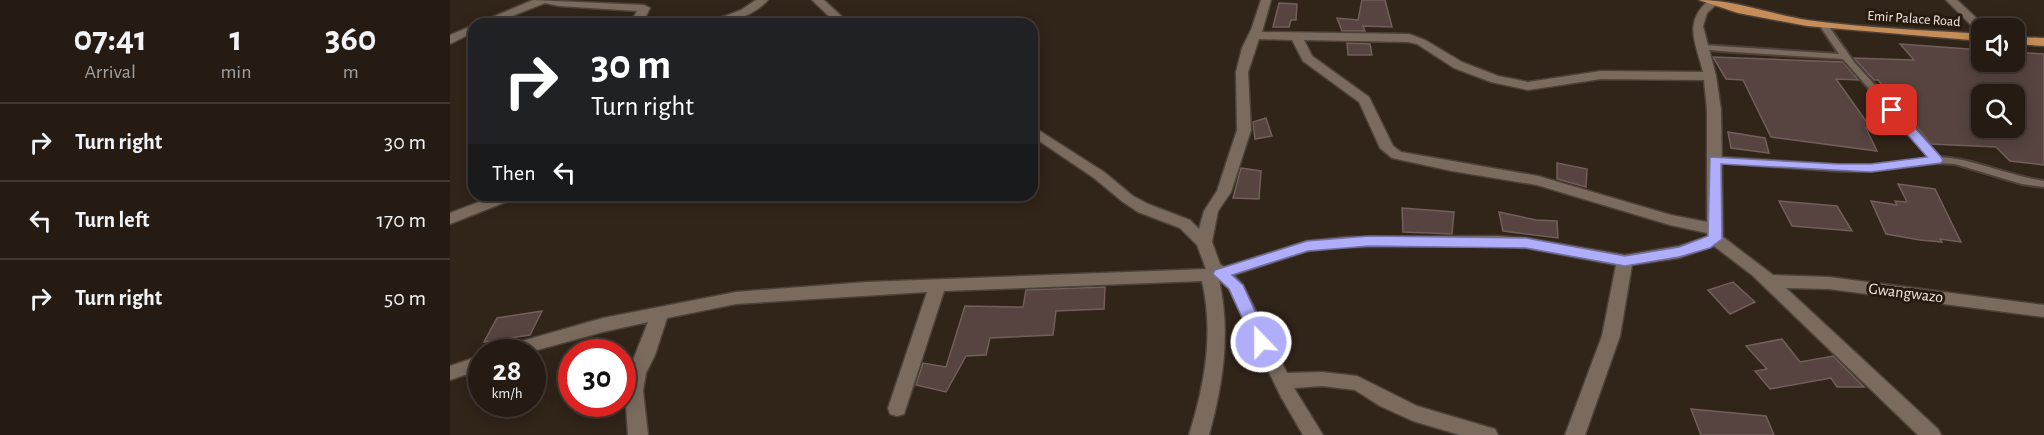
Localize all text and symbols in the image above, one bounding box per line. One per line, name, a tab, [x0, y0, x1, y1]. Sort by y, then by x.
street label: Emir Palace Road	[1867, 9, 1961, 29]
map controls	[1971, 18, 2025, 138]
button: sound	[1971, 18, 2025, 72]
text: 07:41	[73, 21, 147, 57]
text: 1	[229, 21, 242, 57]
text: 360	[325, 21, 377, 57]
icon: right	[492, 42, 570, 120]
text: 30 m	[591, 44, 671, 86]
text: Arrival	[84, 62, 136, 82]
text: min	[220, 62, 252, 82]
text: m	[343, 62, 359, 82]
pin	[1866, 84, 1917, 135]
button: search	[1971, 84, 2025, 138]
text: Turn right	[591, 93, 694, 120]
icon: arrive	[1875, 93, 1908, 126]
icon: right	[24, 126, 57, 159]
text: Turn right	[75, 131, 162, 153]
text: 30 m	[384, 131, 426, 153]
icon: left	[548, 156, 581, 189]
text: Then	[492, 162, 536, 184]
icon: left	[24, 204, 57, 237]
text: Turn left	[75, 209, 149, 231]
text: 170 m	[376, 209, 426, 231]
street label: Gwangwazo	[1868, 280, 1944, 306]
icon: right	[24, 282, 57, 315]
text: Turn right	[75, 287, 162, 309]
text: 50 m	[384, 287, 426, 309]
position arrow	[1229, 310, 1293, 374]
speed limit sign: 30	[558, 339, 636, 417]
text: 28	[493, 356, 521, 386]
text: km/h	[492, 386, 522, 401]

